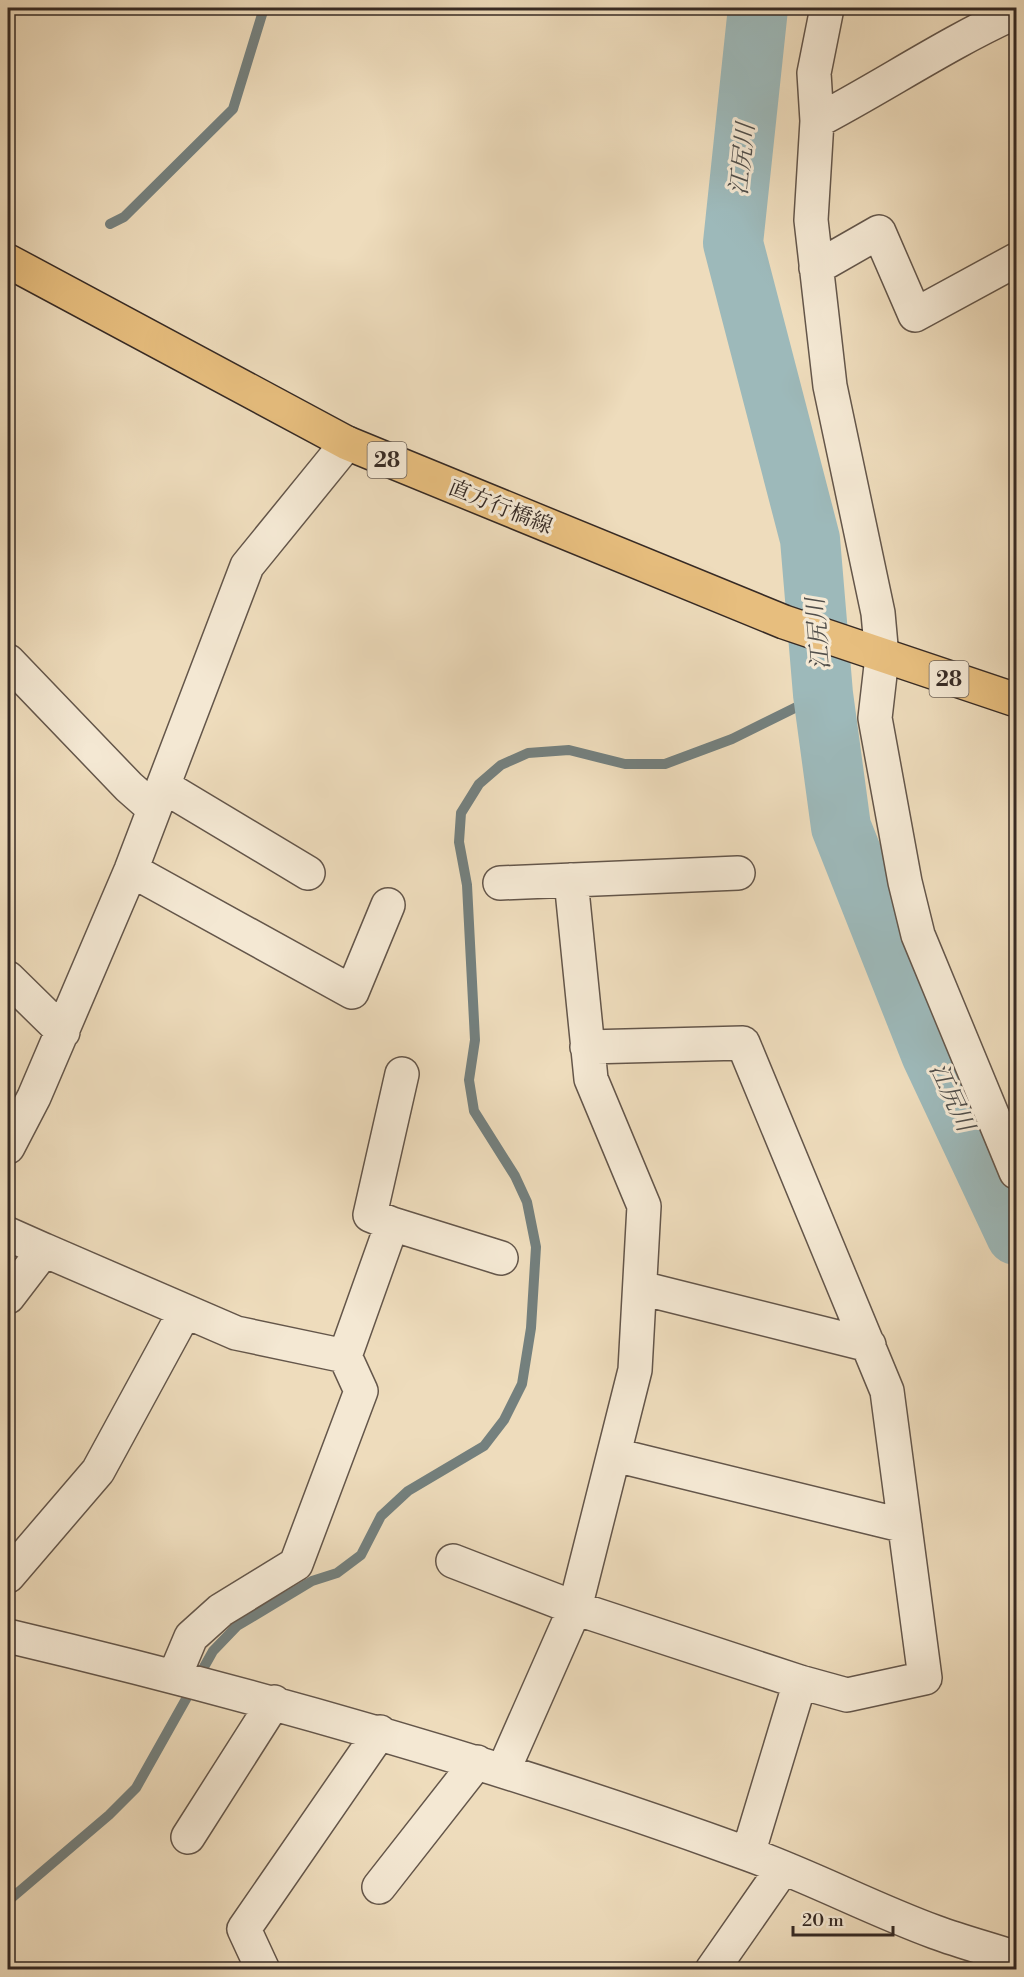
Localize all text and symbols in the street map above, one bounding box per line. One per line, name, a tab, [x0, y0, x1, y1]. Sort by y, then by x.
water label: 江尻川	[724, 119, 762, 196]
road number: 28	[368, 442, 406, 478]
street label: 直方行橋線	[444, 474, 556, 541]
water label: 江尻川	[801, 594, 837, 671]
road number: 28	[930, 661, 968, 697]
water label: 江尻川	[922, 1058, 981, 1139]
scale bar	[793, 1899, 894, 1937]
text: 20 m	[802, 1909, 844, 1932]

